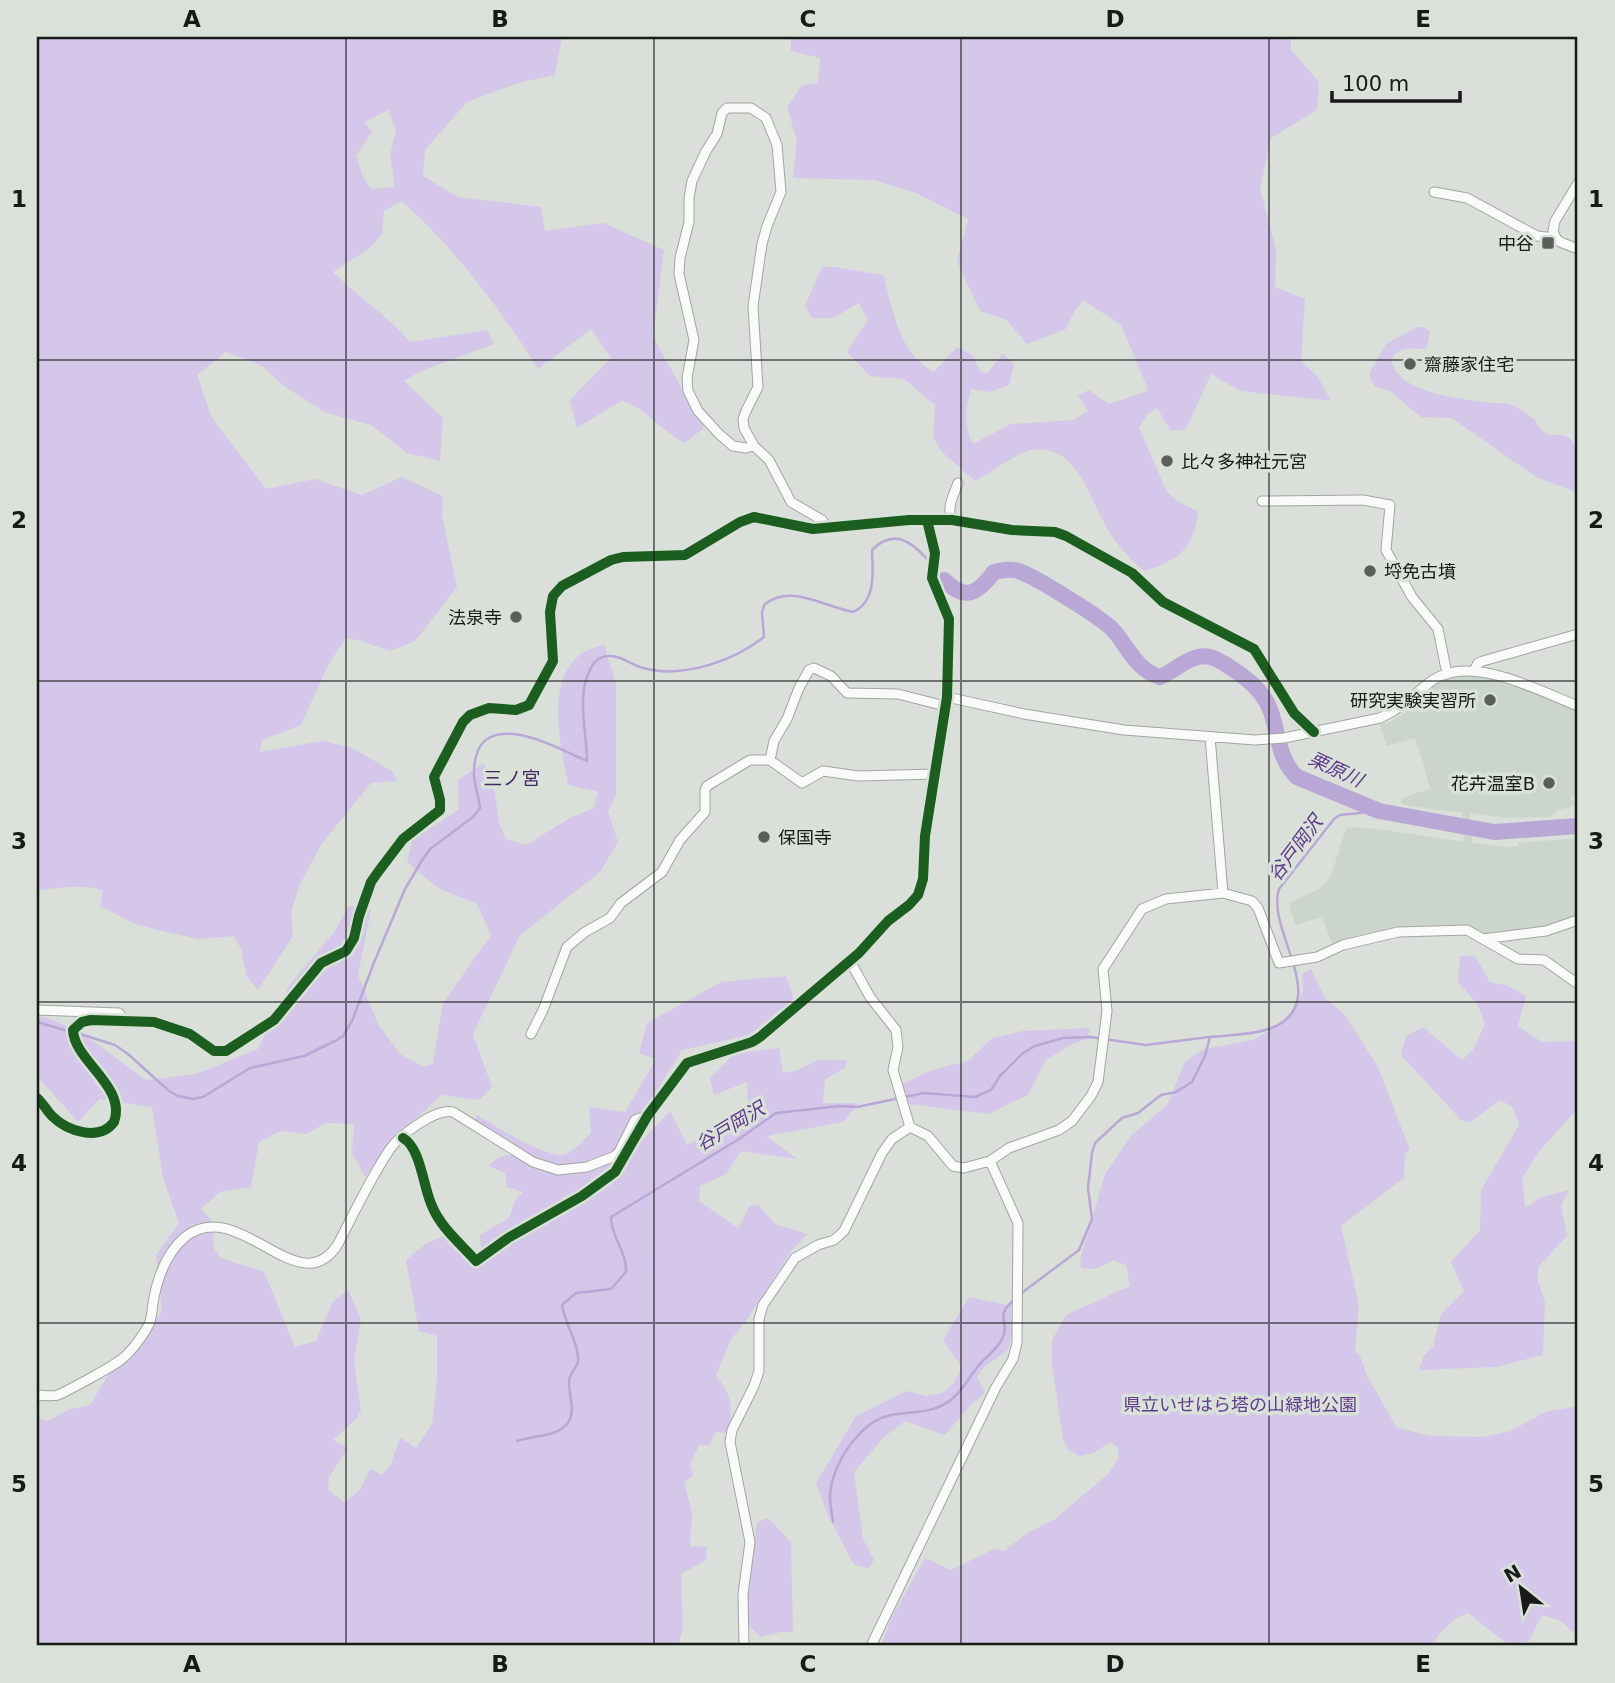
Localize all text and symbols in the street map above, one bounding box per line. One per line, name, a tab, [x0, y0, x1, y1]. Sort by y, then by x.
text: A	[183, 6, 201, 32]
text: B	[491, 6, 509, 32]
text: C	[800, 6, 816, 32]
text: D	[1105, 6, 1125, 32]
text: E	[1415, 6, 1431, 32]
scale bar	[1332, 60, 1459, 104]
text: 100 m	[1342, 72, 1409, 96]
text: 1	[11, 186, 27, 212]
text: 1	[1588, 186, 1604, 212]
place label: 中谷	[1498, 233, 1534, 254]
marker: 中谷	[1540, 235, 1556, 251]
place label: 齋藤家住宅	[1424, 354, 1514, 375]
marker: 齋藤家住宅	[1402, 356, 1418, 372]
place label: 比々多神社元宮	[1181, 451, 1307, 472]
marker: 比々多神社元宮	[1159, 453, 1175, 469]
text: 2	[11, 507, 27, 533]
text: 2	[1588, 507, 1604, 533]
place label: 埒免古墳	[1384, 561, 1456, 582]
marker: 埒免古墳	[1362, 563, 1378, 579]
place label: 法泉寺	[448, 607, 502, 628]
marker: 法泉寺	[508, 609, 524, 625]
place label: 研究実験実習所	[1350, 690, 1476, 711]
marker: 研究実験実習所	[1482, 692, 1498, 708]
water label: 栗原川	[1306, 747, 1368, 792]
district label: 三ノ宮	[483, 767, 541, 789]
place label: 花卉温室B	[1451, 773, 1535, 794]
marker: 花卉温室B	[1541, 775, 1557, 791]
water label: 谷戸岡沢	[1263, 809, 1328, 885]
place label: 保国寺	[778, 827, 832, 848]
text: 3	[11, 828, 27, 854]
text: 3	[1588, 828, 1604, 854]
marker: 保国寺	[756, 829, 772, 845]
water label: 谷戸岡沢	[692, 1095, 771, 1155]
text: 4	[11, 1150, 27, 1176]
text: 4	[1588, 1150, 1604, 1176]
park label: 県立いせはら塔の山緑地公園	[1123, 1394, 1357, 1415]
text: 5	[11, 1471, 27, 1497]
text: 5	[1588, 1471, 1604, 1497]
north arrow	[1486, 1554, 1556, 1624]
text: N	[1500, 1560, 1525, 1587]
text: A	[183, 1651, 201, 1677]
text: B	[491, 1651, 509, 1677]
text: C	[800, 1651, 816, 1677]
text: D	[1105, 1651, 1125, 1677]
text: E	[1415, 1651, 1431, 1677]

